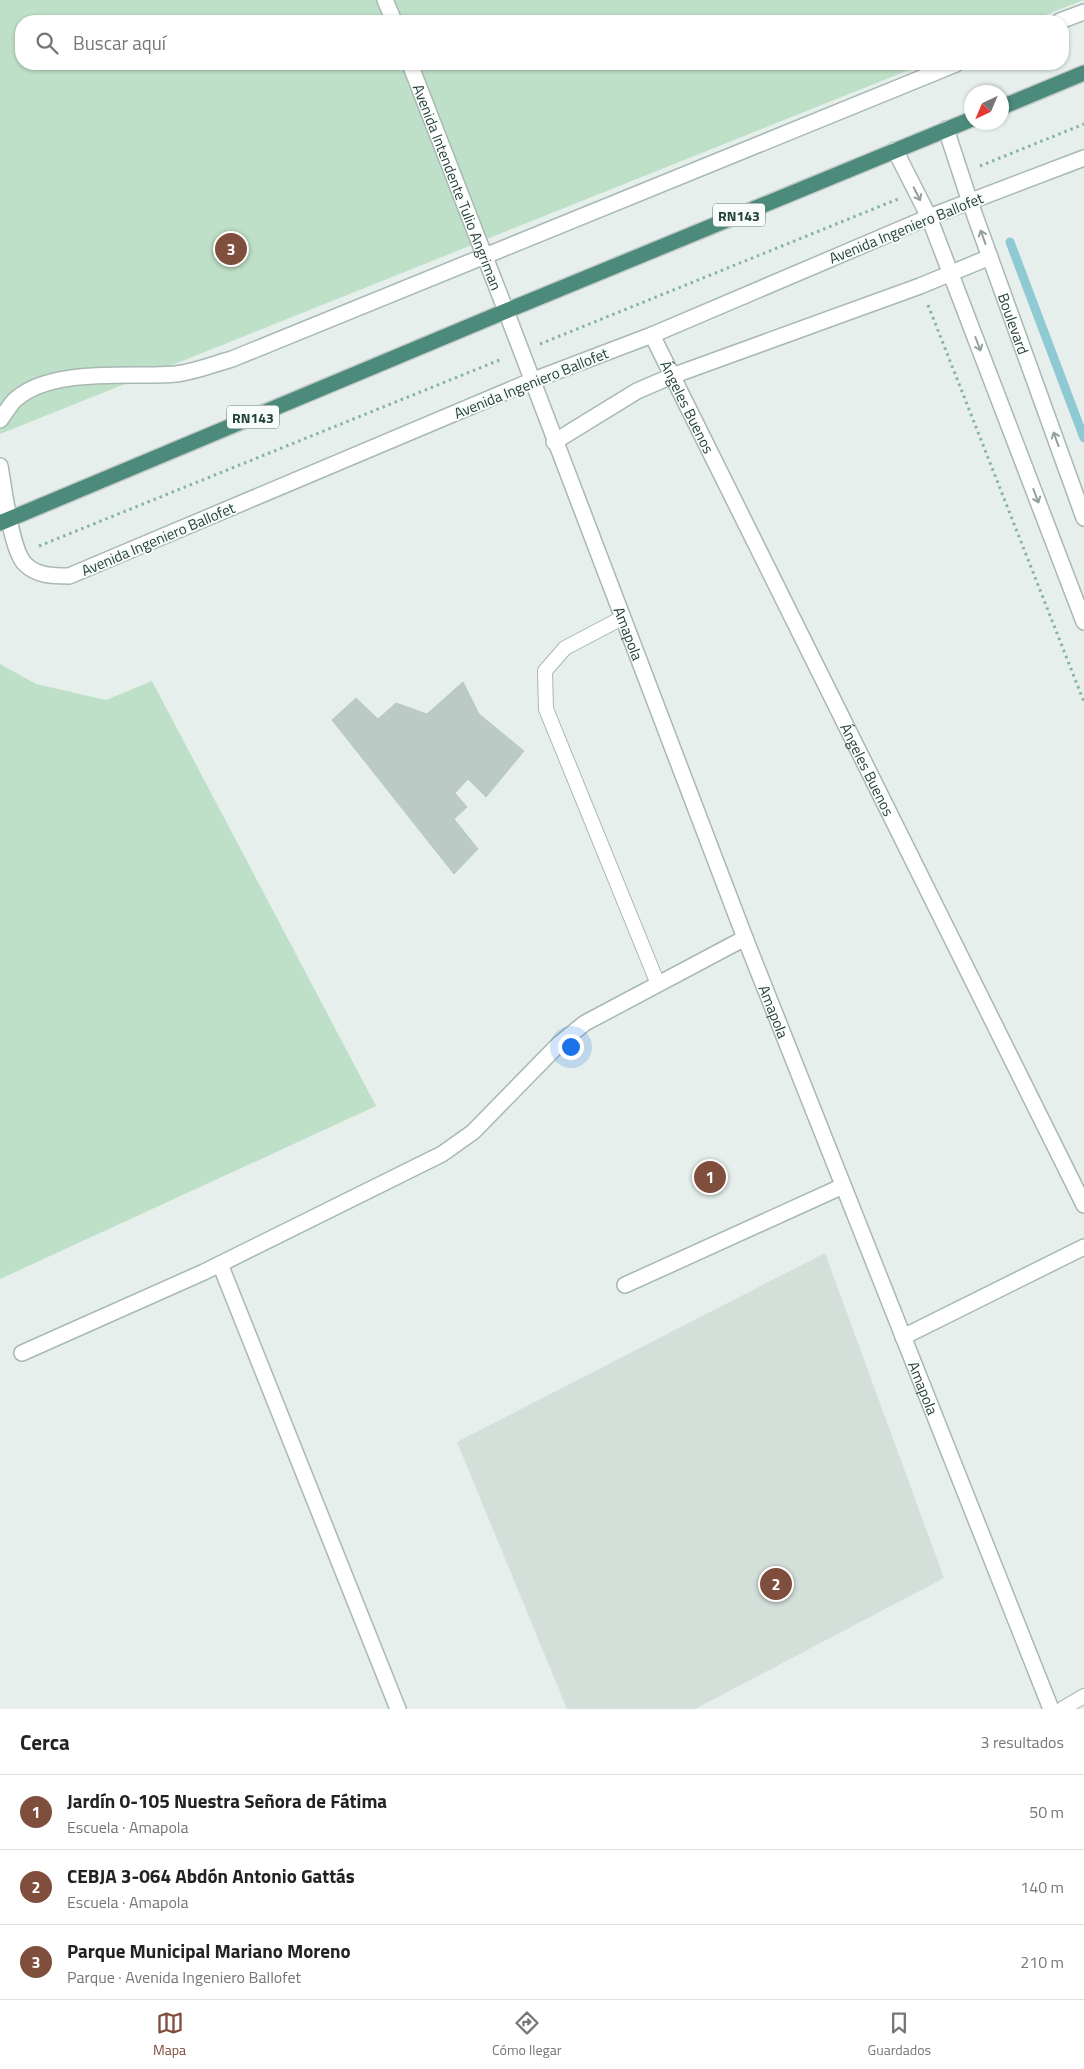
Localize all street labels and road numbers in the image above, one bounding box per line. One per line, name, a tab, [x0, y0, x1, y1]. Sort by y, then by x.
street label: Avenida Intendente Tulio Angriman	[407, 80, 508, 294]
street label: Avenida Ingeniero Ballofet	[825, 186, 987, 270]
road number: RN143	[713, 204, 765, 226]
street label: Boulevard	[992, 290, 1035, 357]
street label: Avenida Ingeniero Ballofet	[450, 341, 612, 425]
street label: Ángeles Buenos	[655, 356, 720, 457]
road number: RN143	[227, 406, 279, 428]
street label: Avenida Ingeniero Ballofet	[78, 496, 239, 582]
street label: Amapola	[608, 603, 650, 664]
street label: Ángeles Buenos	[835, 719, 901, 820]
street label: Amapola	[753, 981, 795, 1042]
street label: Amapola	[903, 1358, 945, 1418]

